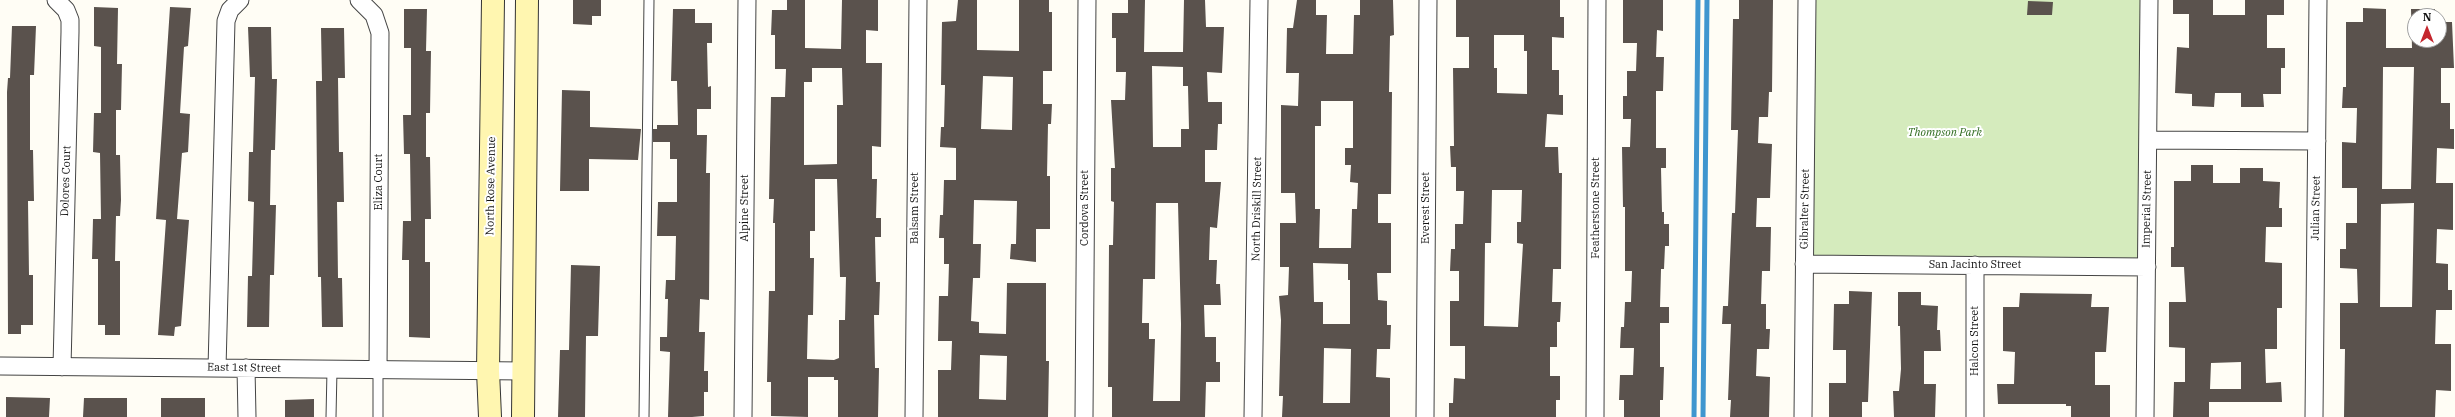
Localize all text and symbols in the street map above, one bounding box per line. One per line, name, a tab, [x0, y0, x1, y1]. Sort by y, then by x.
north arrow	[2407, 8, 2447, 48]
text: N	[2423, 10, 2431, 24]
park label: Thompson Park	[1908, 126, 1982, 140]
street label: North Rose Avenue	[484, 136, 498, 236]
street label: Dolores Court	[58, 145, 74, 217]
street label: Eliza Court	[372, 154, 386, 210]
street label: North Driskill Street	[1249, 157, 1265, 261]
street label: Featherstone Street	[1589, 157, 1603, 259]
street label: Gibralter Street	[1798, 169, 1812, 249]
street label: Cordova Street	[1078, 170, 1092, 246]
street label: Imperial Street	[2140, 170, 2154, 248]
street label: Balsam Street	[908, 172, 922, 244]
street label: Everest Street	[1419, 172, 1433, 244]
street label: Alpine Street	[738, 174, 752, 242]
street label: Julian Street	[2309, 175, 2323, 241]
street label: San Jacinto Street	[1929, 258, 2021, 272]
street label: Halcon Street	[1968, 306, 1982, 376]
street label: East 1st Street	[207, 361, 281, 375]

